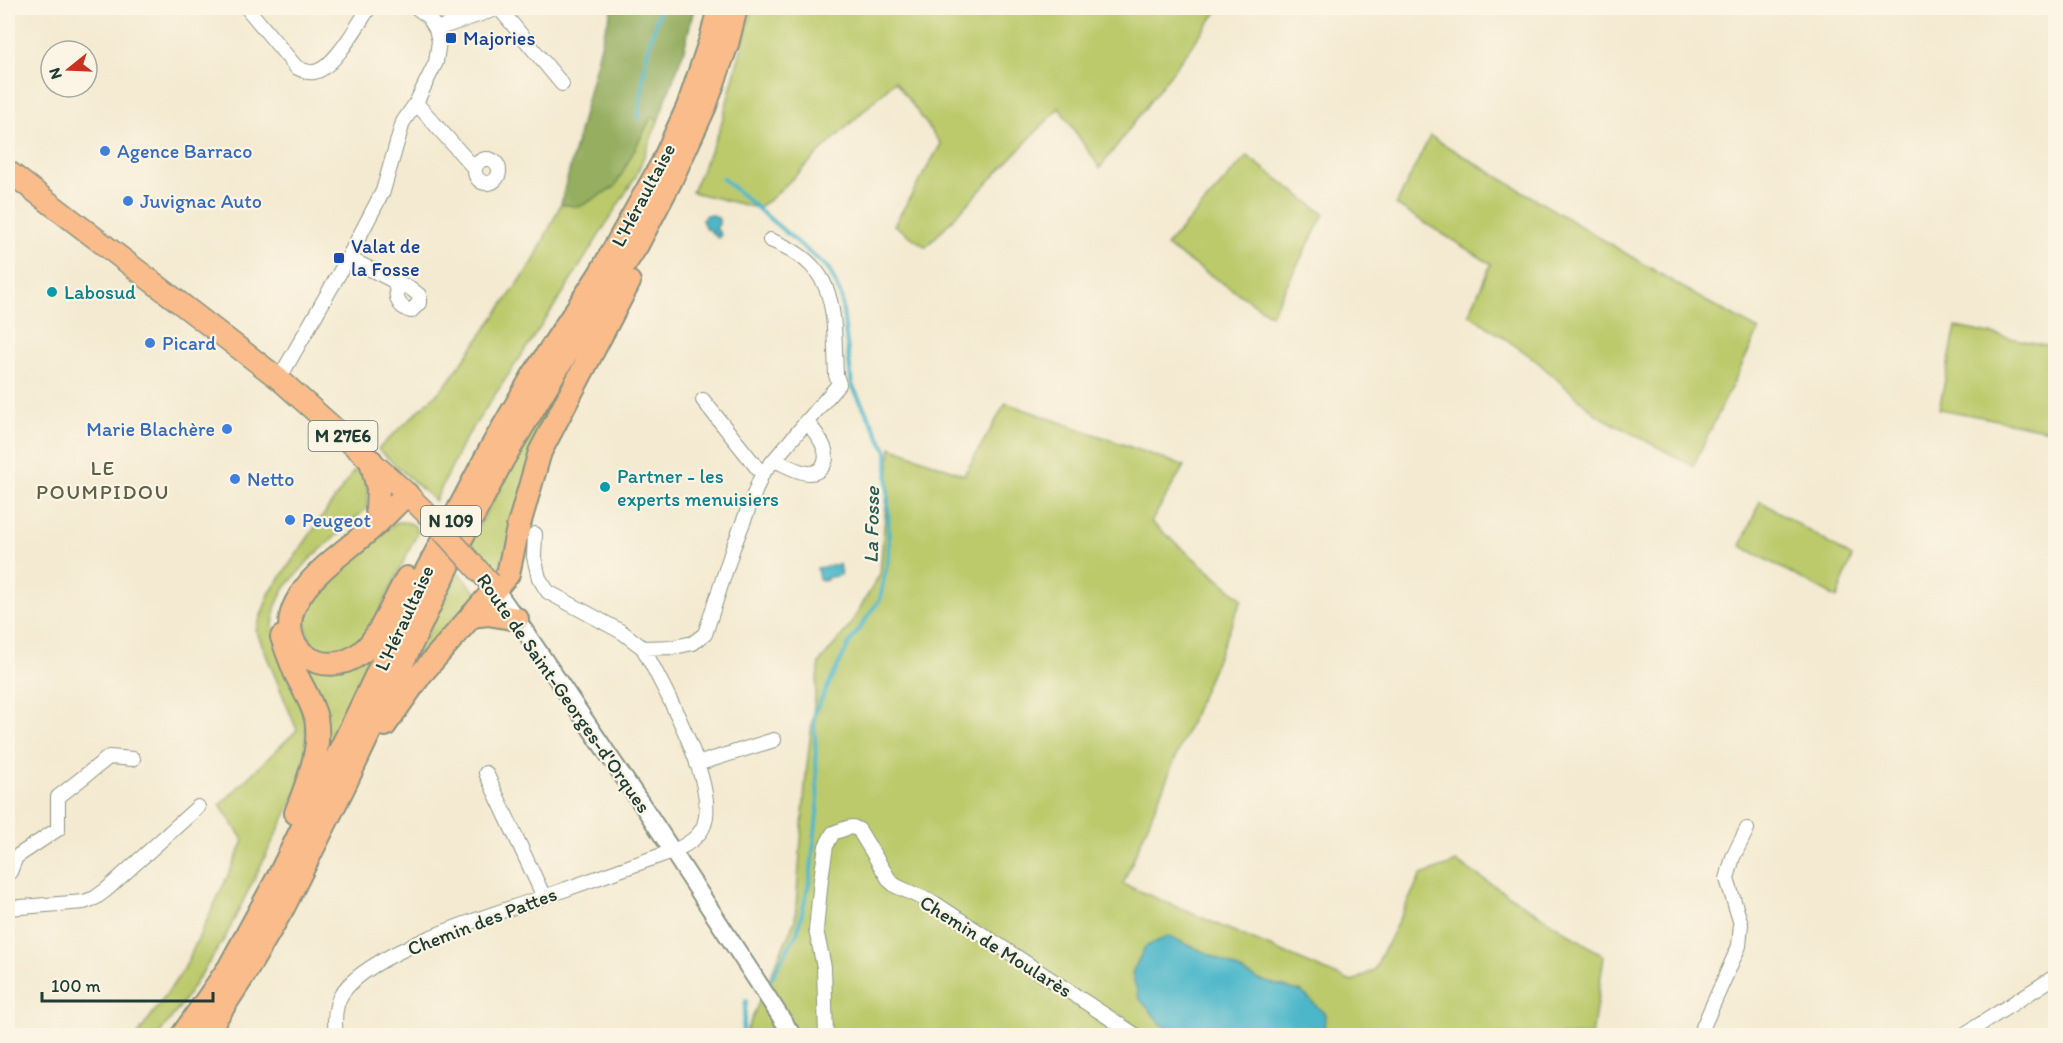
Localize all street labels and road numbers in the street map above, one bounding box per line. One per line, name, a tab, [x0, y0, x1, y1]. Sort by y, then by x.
street label: L'Héraultaise	[606, 139, 680, 251]
road number: M 27E6	[308, 421, 378, 451]
road number: N 109	[421, 506, 481, 536]
street label: L'Héraultaise	[369, 561, 439, 675]
street label: Route de Saint-Georges-d'Orques	[472, 569, 656, 818]
street label: Chemin des Pattes	[404, 881, 560, 961]
street label: Chemin de Moularès	[916, 890, 1077, 1003]

